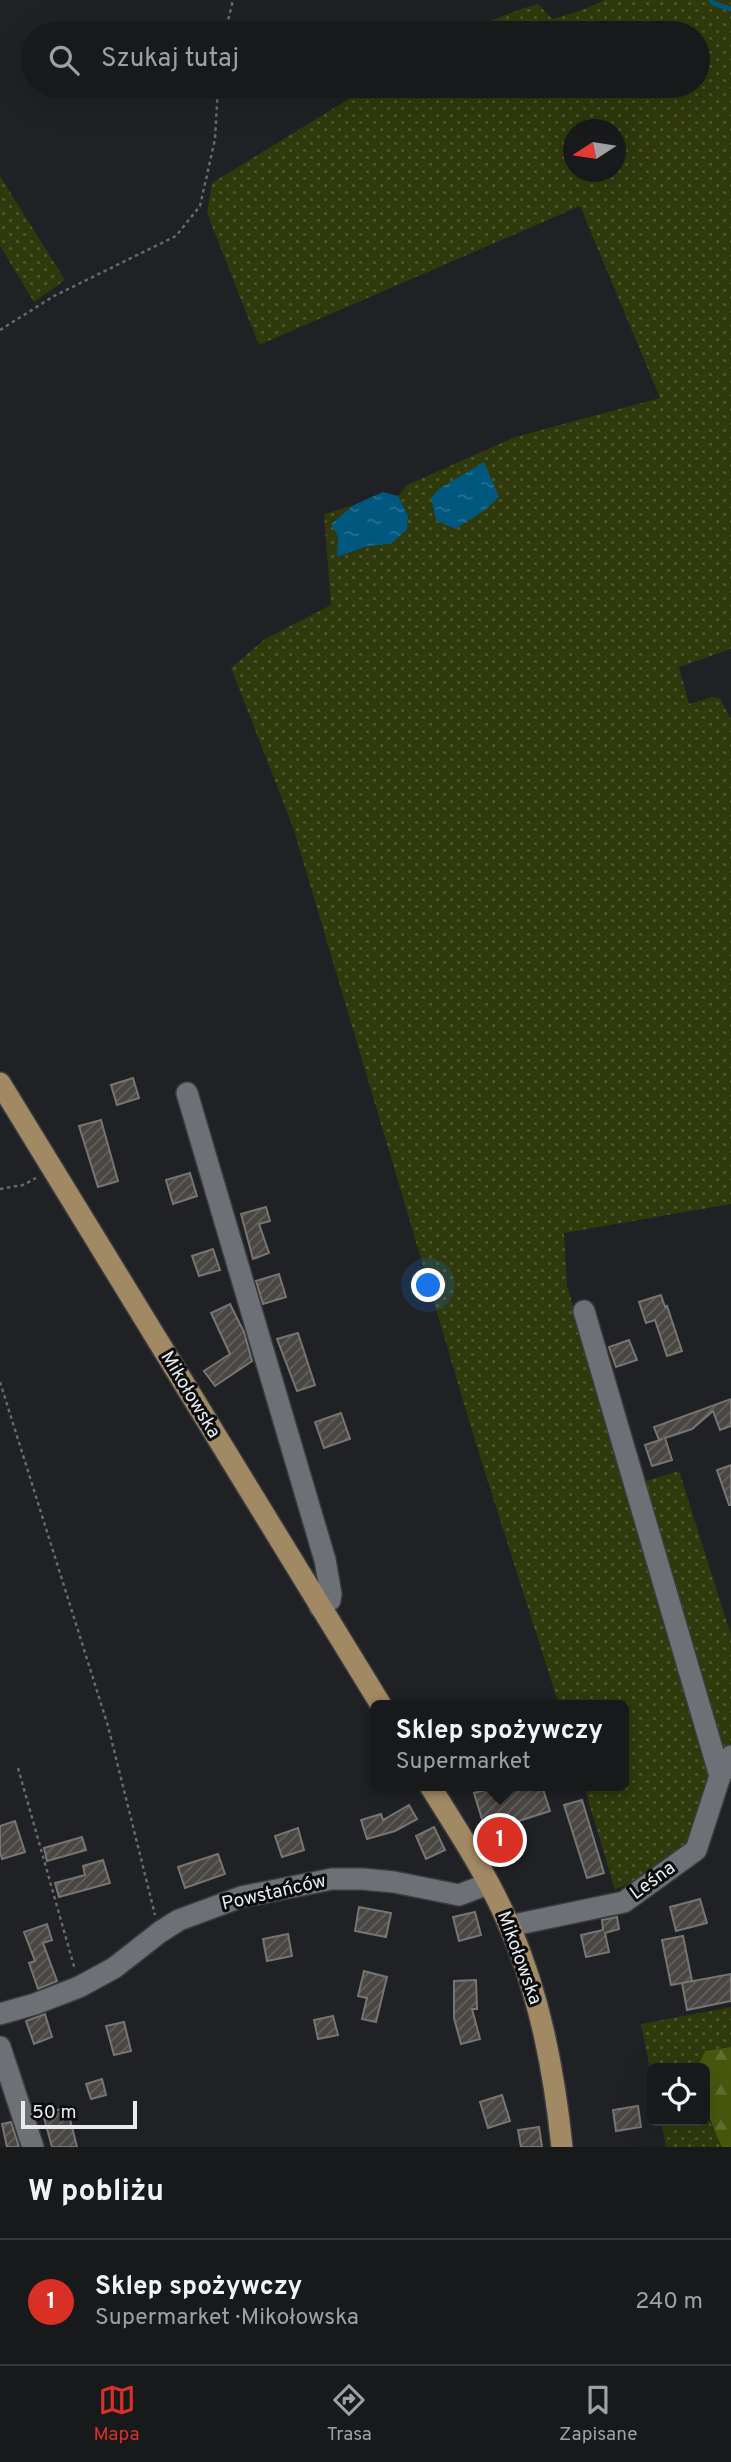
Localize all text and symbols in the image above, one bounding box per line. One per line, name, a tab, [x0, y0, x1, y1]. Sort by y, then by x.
search box	[21, 21, 710, 98]
icon: search	[45, 41, 83, 79]
text: Szukaj tutaj	[101, 43, 239, 76]
north arrow	[563, 119, 626, 182]
your location	[411, 1268, 445, 1302]
street label: Mikołowska	[155, 1347, 225, 1443]
popup	[370, 1700, 629, 1791]
text: Sklep spożywczy	[396, 1715, 603, 1748]
text: Supermarket	[396, 1748, 531, 1777]
pin: 1	[477, 1814, 523, 1866]
street label: Leśna	[625, 1856, 681, 1906]
street label: Powstańców	[219, 1869, 329, 1917]
street label: Mikołowska	[491, 1908, 547, 2008]
map controls	[647, 2063, 710, 2126]
button: locate	[647, 2063, 710, 2126]
scale bar	[21, 2098, 136, 2130]
text: 50 m	[32, 2101, 77, 2125]
text: W pobliżu	[28, 2174, 164, 2211]
text: Sklep spożywczy	[95, 2271, 302, 2304]
text: 1	[46, 2288, 56, 2317]
text: 240 m	[635, 2288, 703, 2317]
text: Supermarket · Mikołowska	[95, 2304, 359, 2333]
tab: Mapa	[94, 2381, 140, 2447]
tab: Trasa	[327, 2381, 372, 2447]
tab: Zapisane	[559, 2381, 637, 2447]

